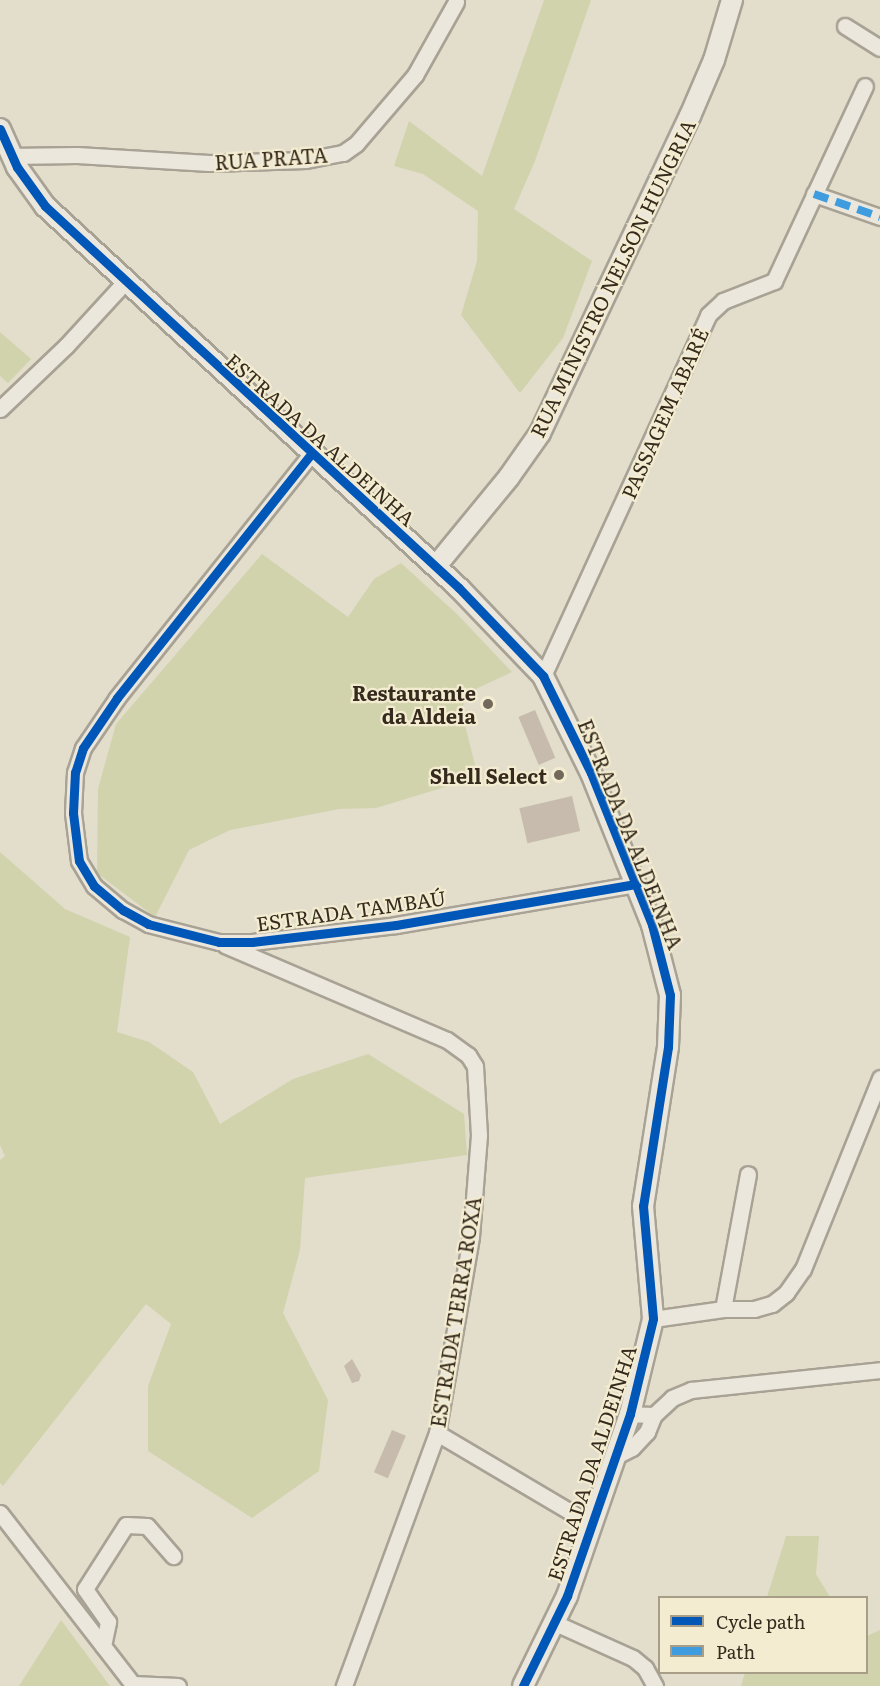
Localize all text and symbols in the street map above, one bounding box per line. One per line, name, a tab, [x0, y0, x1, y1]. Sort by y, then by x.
street label: RUA MINISTRO NELSON HUNGRIA	[524, 115, 700, 441]
street label: RUA PRATA	[214, 142, 328, 174]
street label: PASSAGEM ABARÉ	[615, 324, 713, 502]
street label: ESTRADA DA ALDEINHA	[222, 348, 420, 530]
place label: Restaurante da Aldeia	[352, 680, 476, 727]
marker: Restaurante da Aldeia	[481, 697, 495, 711]
street label: ESTRADA DA ALDEINHA	[574, 715, 688, 953]
place label: Shell Select	[430, 763, 547, 787]
marker: Shell Select	[552, 768, 566, 782]
street label: ESTRADA TAMBAÚ	[255, 885, 447, 935]
street label: ESTRADA TERRA ROXA	[425, 1195, 485, 1429]
street label: ESTRADA DA ALDEINHA	[542, 1342, 640, 1584]
legend	[658, 1596, 868, 1674]
text: Cycle path	[716, 1608, 805, 1635]
text: Path	[716, 1638, 755, 1665]

